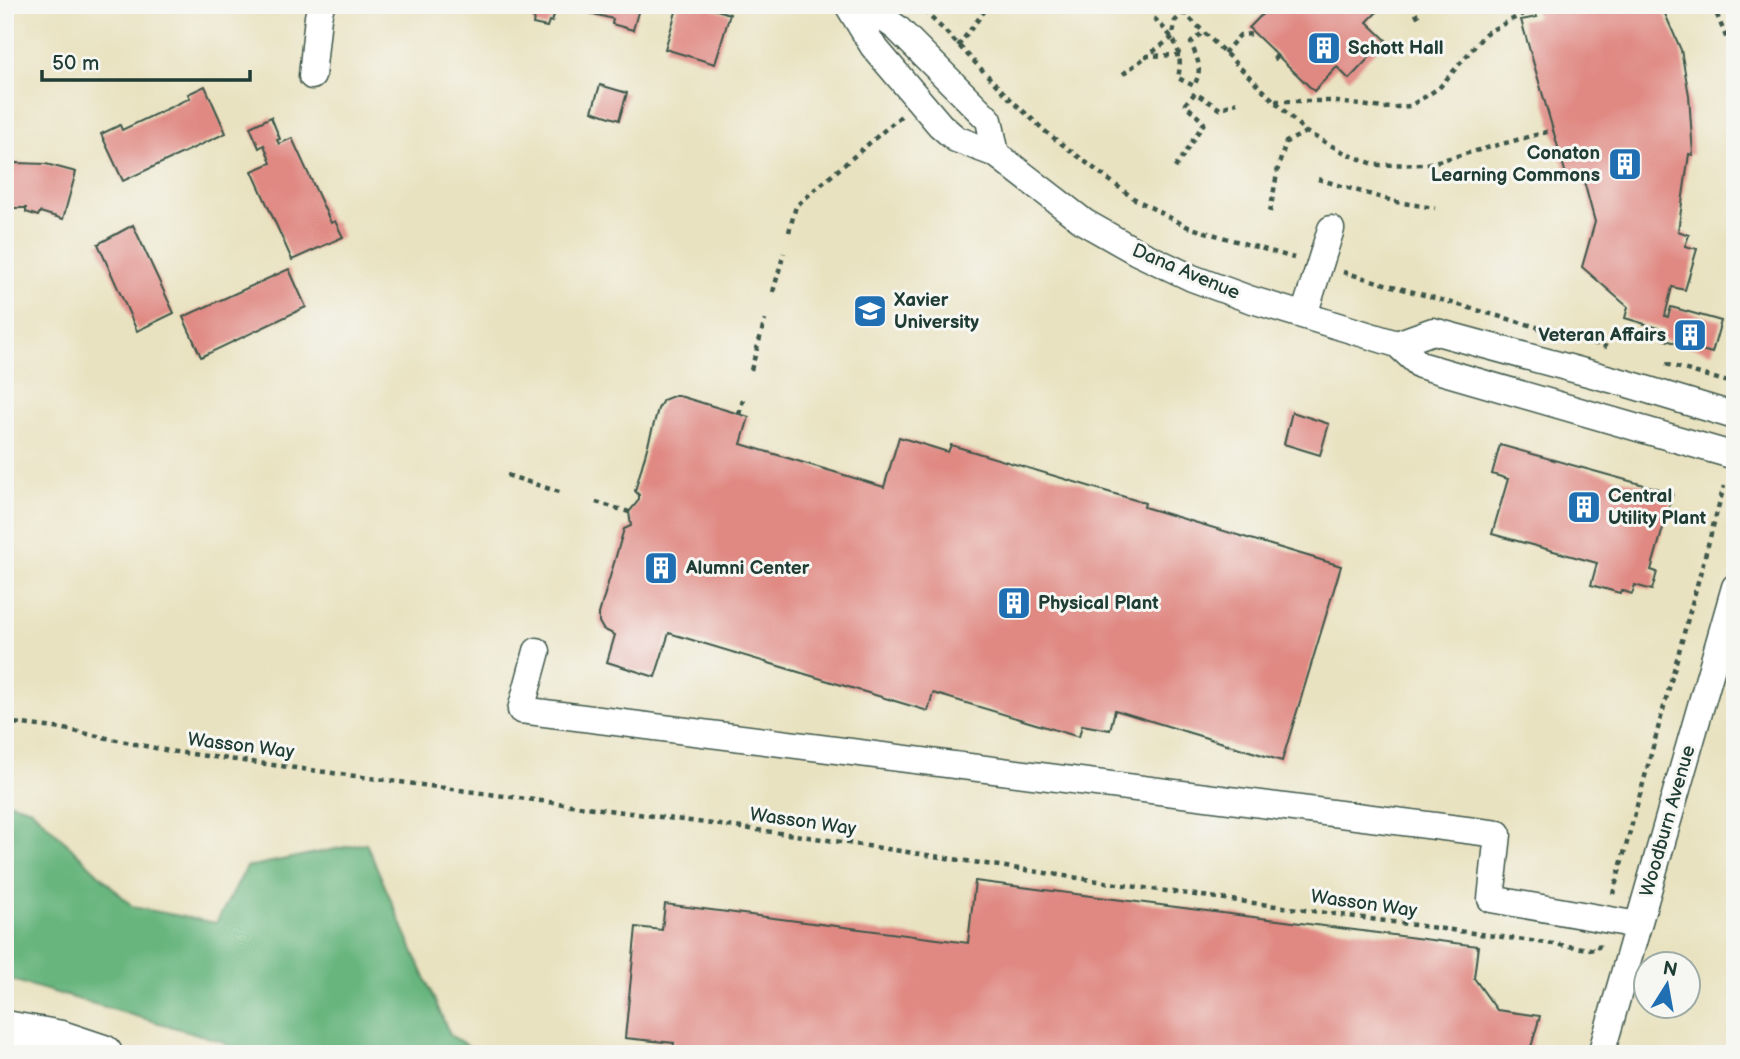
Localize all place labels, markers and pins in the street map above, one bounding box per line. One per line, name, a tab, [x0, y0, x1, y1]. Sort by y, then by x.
building icon: Schott Hall	[1305, 29, 1343, 67]
place label: Schott Hall	[1348, 37, 1443, 60]
place label: Conaton Learning Commons	[1431, 142, 1600, 187]
building icon: Conaton Learning Commons	[1606, 145, 1644, 183]
place label: Xavier University	[894, 289, 979, 334]
school or university icon: Xavier University	[851, 292, 889, 330]
building icon: Veteran Affairs	[1671, 316, 1709, 354]
place label: Veteran Affairs	[1538, 324, 1666, 347]
place label: Central Utility Plant	[1608, 485, 1707, 530]
building icon: Central Utility Plant	[1565, 488, 1603, 526]
building icon: Alumni Center	[642, 549, 680, 587]
place label: Alumni Center	[685, 557, 810, 580]
building icon: Physical Plant	[995, 584, 1033, 622]
place label: Physical Plant	[1038, 592, 1159, 615]

